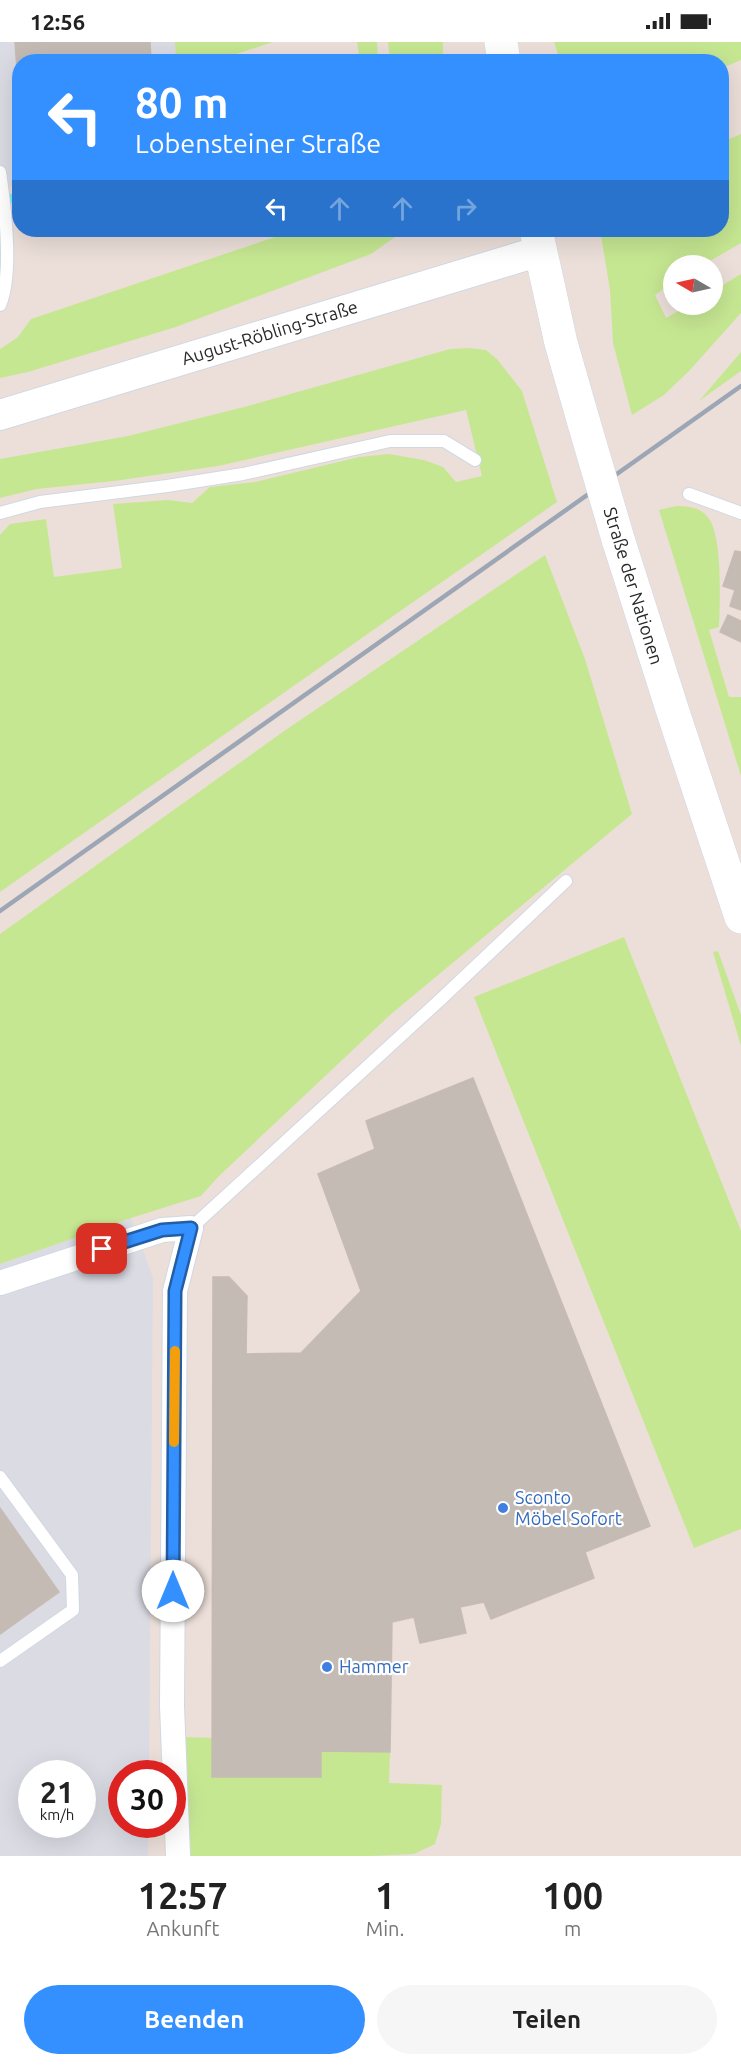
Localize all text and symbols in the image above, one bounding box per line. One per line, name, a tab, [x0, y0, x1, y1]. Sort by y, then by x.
text: 12:56	[30, 9, 85, 34]
icon: left	[36, 78, 114, 156]
text: 80 m	[135, 79, 229, 126]
text: Lobensteiner Straße	[135, 128, 381, 158]
icon: left	[260, 192, 293, 225]
icon: ahead	[323, 192, 356, 225]
icon: ahead	[386, 192, 419, 225]
icon: right	[449, 192, 482, 225]
north arrow	[663, 255, 723, 315]
map controls	[663, 255, 723, 315]
street label: August-Röbling-Straße	[179, 296, 360, 368]
street label: Straße der Nationen	[600, 505, 667, 667]
pin	[76, 1223, 127, 1274]
icon: arrive	[85, 1232, 118, 1265]
place label: Sconto Möbel Sofort	[515, 1487, 622, 1528]
marker: Sconto Möbel Sofort	[496, 1501, 510, 1515]
position arrow	[141, 1559, 205, 1623]
place label: Hammer	[339, 1656, 409, 1676]
marker: Hammer	[320, 1660, 334, 1674]
speed limit sign: 30	[108, 1760, 186, 1838]
text: 21	[40, 1775, 74, 1809]
text: km/h	[40, 1806, 74, 1823]
text: 12:57	[138, 1875, 228, 1916]
text: 1	[375, 1875, 395, 1916]
text: 100	[542, 1875, 603, 1916]
text: Ankunft	[146, 1917, 219, 1940]
text: Min.	[366, 1917, 404, 1940]
text: m	[564, 1917, 581, 1940]
button: Beenden	[24, 1985, 365, 2054]
button: Teilen	[377, 1985, 717, 2054]

